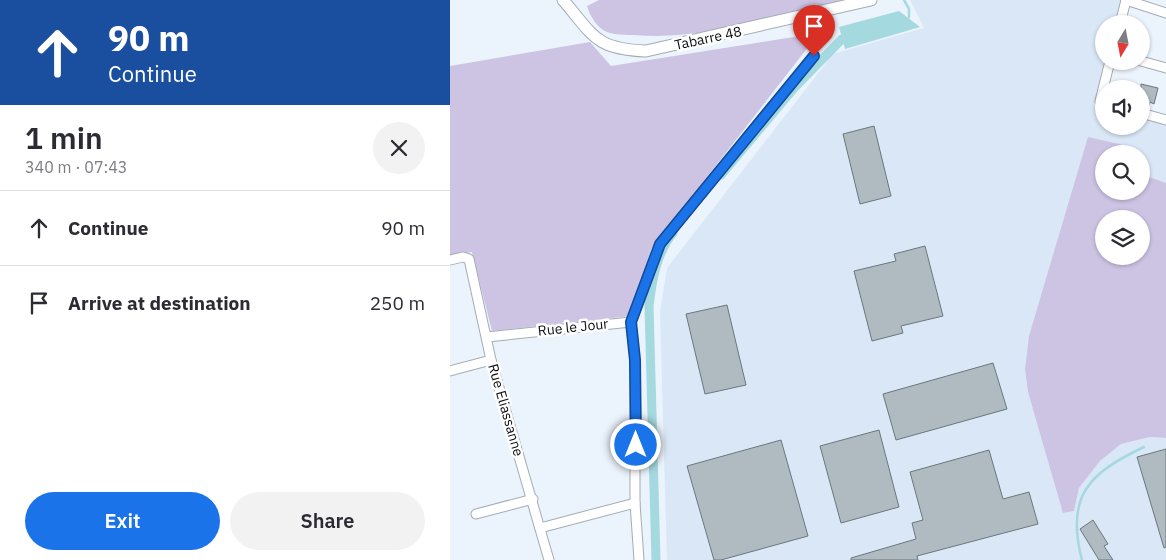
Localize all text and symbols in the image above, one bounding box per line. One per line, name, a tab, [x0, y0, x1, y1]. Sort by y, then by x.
pin	[793, 5, 835, 56]
icon: arrive	[800, 12, 828, 40]
text: 90 m	[108, 15, 190, 61]
north arrow	[1095, 15, 1150, 70]
map controls	[1095, 15, 1150, 265]
icon: ahead	[25, 20, 90, 85]
street label: Tabarre 48	[673, 22, 743, 54]
text: Continue	[108, 59, 197, 88]
button: sound	[1095, 80, 1150, 135]
text: 1 min	[25, 118, 103, 157]
button: close	[373, 122, 425, 174]
button: search	[1095, 145, 1150, 200]
text: 340 m · 07:43	[25, 157, 127, 177]
button: layers	[1095, 210, 1150, 265]
icon: ahead	[25, 214, 53, 242]
text: Continue	[68, 216, 148, 240]
text: 90 m	[381, 216, 425, 240]
icon: arrive	[25, 289, 53, 317]
text: Arrive at destination	[68, 291, 251, 315]
text: 250 m	[370, 291, 425, 315]
street label: Rue le Jour	[537, 314, 609, 340]
street label: Rue Eliassanne	[484, 362, 528, 459]
position arrow	[609, 418, 661, 470]
button: Exit	[25, 492, 220, 550]
button: Share	[230, 492, 425, 550]

